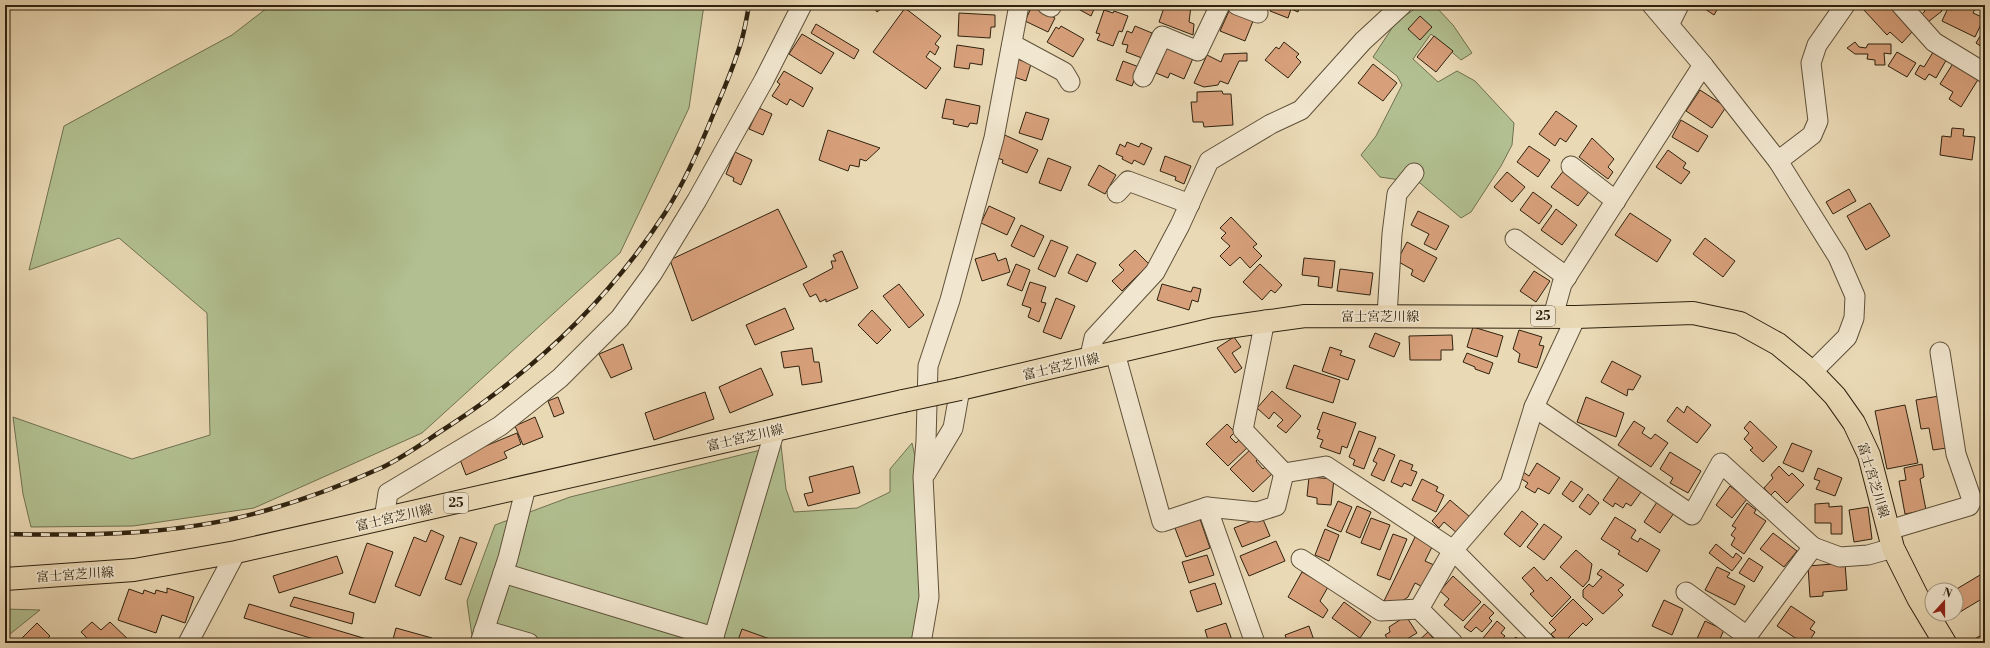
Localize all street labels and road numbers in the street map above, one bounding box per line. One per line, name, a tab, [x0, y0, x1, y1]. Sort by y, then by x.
road number: 25	[1531, 306, 1555, 326]
street label: 富士宮芝川線	[1341, 309, 1419, 325]
street label: 富士宮芝川線	[1021, 350, 1101, 384]
street label: 富士宮芝川線	[705, 421, 785, 455]
street label: 富士宮芝川線	[1854, 441, 1892, 520]
road number: 25	[444, 493, 468, 513]
street label: 富士宮芝川線	[354, 501, 434, 535]
street label: 富士宮芝川線	[36, 564, 115, 586]

